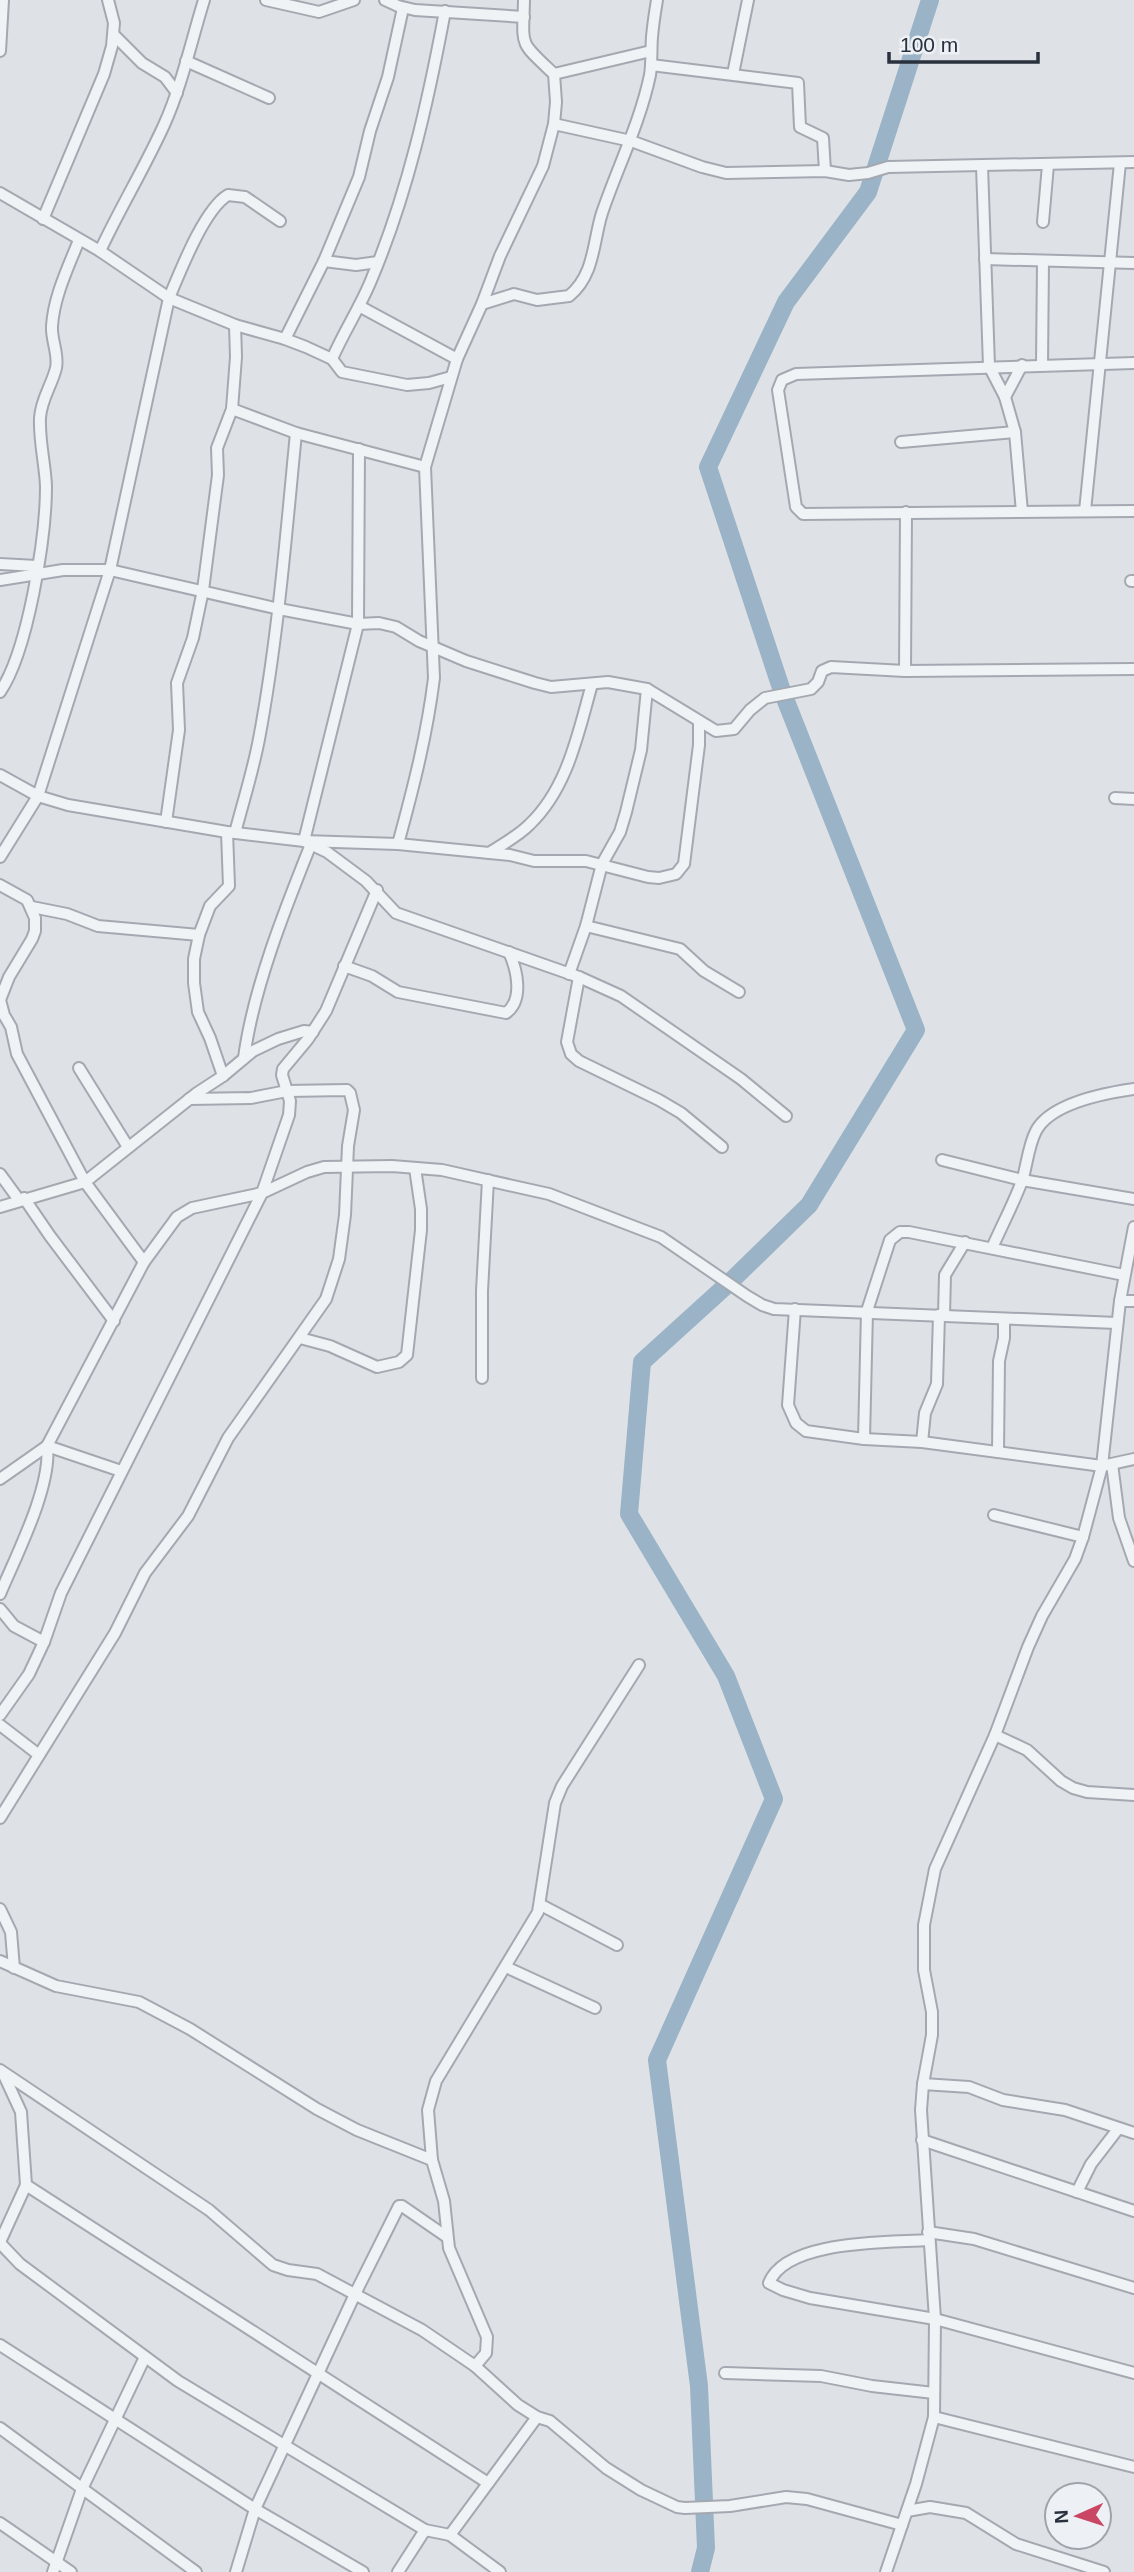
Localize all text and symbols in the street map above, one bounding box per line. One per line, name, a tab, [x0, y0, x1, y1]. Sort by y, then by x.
scale bar	[889, 21, 1038, 65]
text: 100 m	[900, 33, 958, 56]
north arrow	[1043, 2481, 1113, 2551]
text: N	[1051, 2509, 1072, 2524]

